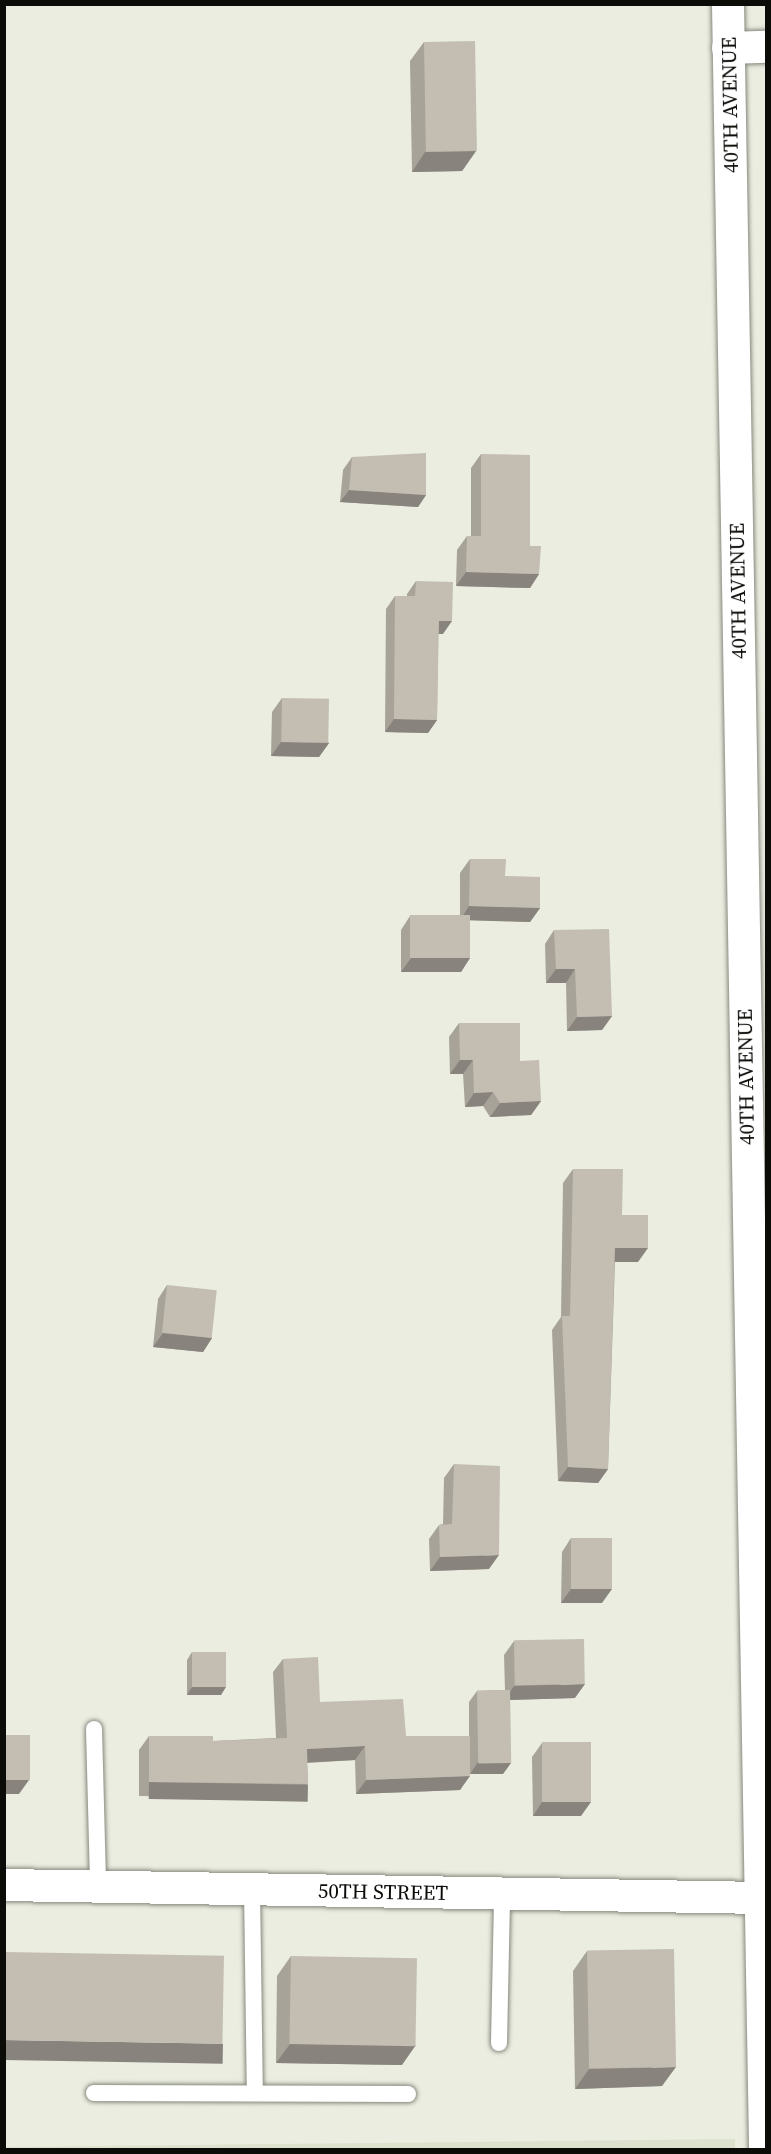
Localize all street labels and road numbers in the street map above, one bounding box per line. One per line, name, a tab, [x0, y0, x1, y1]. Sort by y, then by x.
street label: 40TH AVENUE	[716, 37, 744, 173]
street label: 40TH AVENUE	[724, 523, 752, 659]
street label: 40TH AVENUE	[732, 1009, 760, 1145]
street label: 50TH STREET	[318, 1878, 448, 1906]

